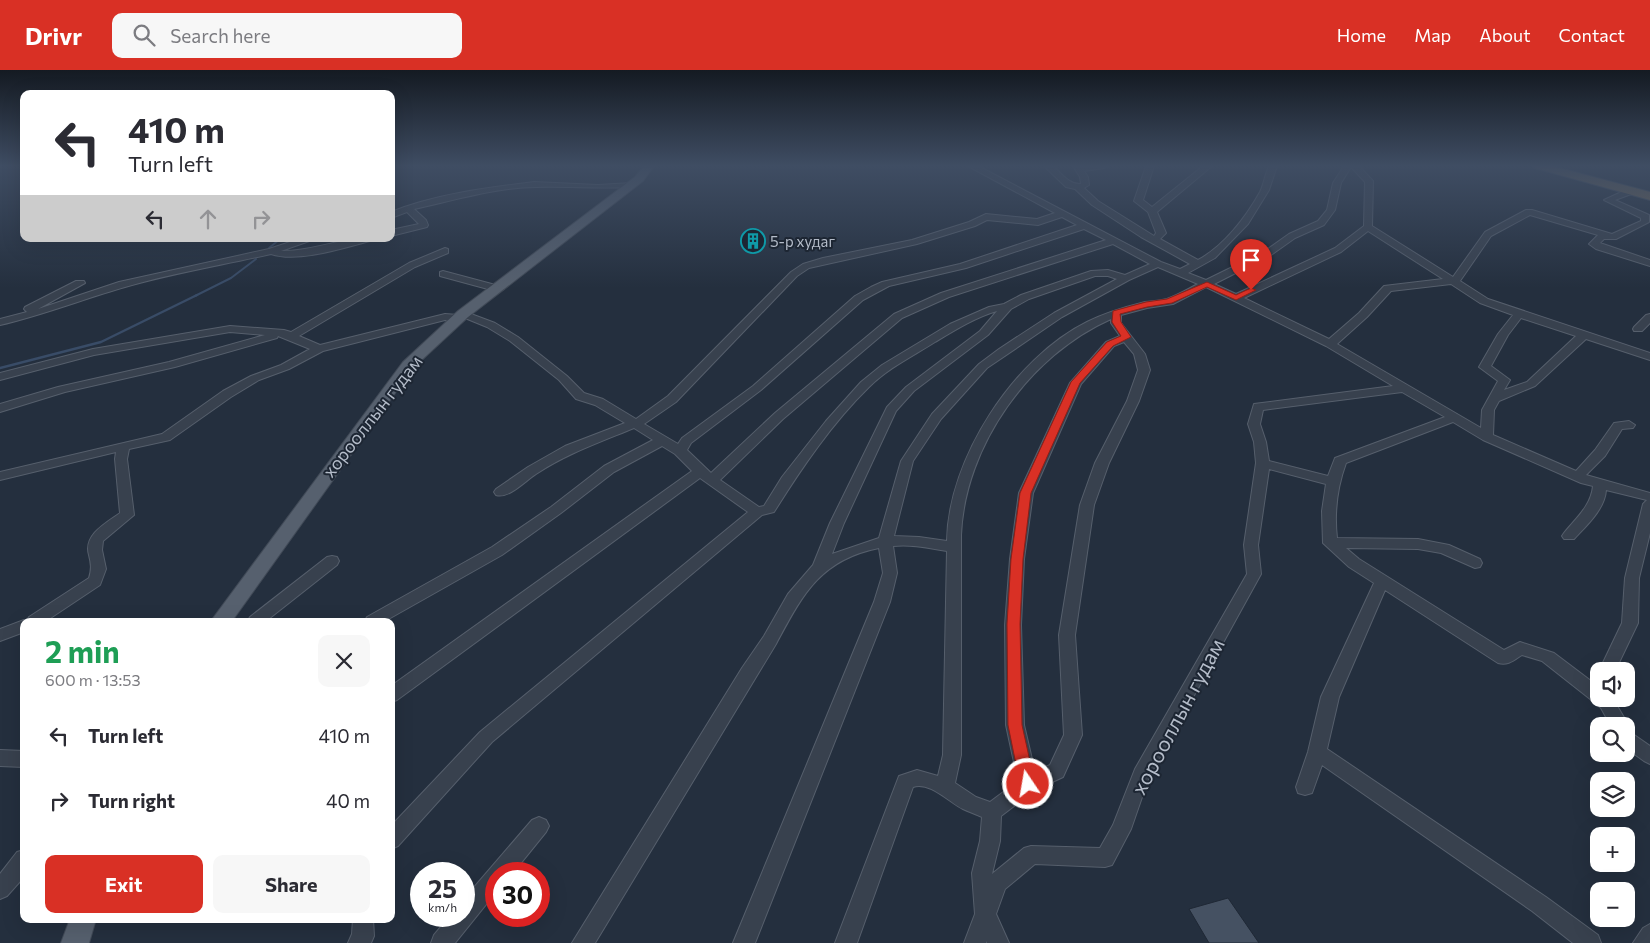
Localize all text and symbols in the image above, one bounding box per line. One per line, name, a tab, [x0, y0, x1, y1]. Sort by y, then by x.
search box	[112, 13, 462, 58]
text: Drivr	[25, 21, 82, 50]
icon: search	[130, 21, 158, 49]
text: Search here	[170, 24, 271, 47]
text: Home	[1337, 24, 1386, 46]
text: Map	[1414, 24, 1451, 46]
text: About	[1479, 24, 1531, 46]
text: Contact	[1559, 24, 1625, 46]
text: 410 m	[128, 107, 225, 150]
icon: left	[45, 110, 110, 175]
text: Turn left	[128, 150, 213, 177]
icon: left	[141, 205, 169, 233]
icon: ahead	[194, 205, 222, 233]
icon: right	[247, 205, 275, 233]
building icon: 5-р худаг	[740, 228, 766, 254]
place label: 5-р худаг	[770, 232, 835, 250]
pin	[1230, 239, 1272, 290]
icon: arrive	[1237, 246, 1265, 274]
street label: хорооллын гудам	[318, 351, 426, 481]
text: 2 min	[45, 632, 120, 669]
street label: хорооллын гудам	[1125, 634, 1229, 798]
button: close	[318, 635, 370, 687]
map controls	[1590, 662, 1635, 927]
button: sound	[1590, 662, 1635, 707]
text: 600 m · 13:53	[45, 670, 141, 689]
button: search	[1590, 717, 1635, 762]
icon: left	[45, 722, 73, 750]
text: Turn left	[88, 724, 163, 747]
text: 410 m	[318, 724, 370, 747]
position arrow	[1001, 757, 1053, 809]
button: layers	[1590, 772, 1635, 817]
icon: right	[45, 787, 73, 815]
text: Turn right	[88, 789, 175, 812]
text: 40 m	[326, 789, 370, 812]
button: +	[1590, 827, 1635, 872]
button: Exit	[45, 855, 203, 913]
button: Share	[213, 855, 370, 913]
speed limit sign: 30	[485, 862, 550, 927]
text: 25	[428, 873, 457, 903]
button: −	[1590, 882, 1635, 927]
text: km/h	[428, 900, 457, 914]

